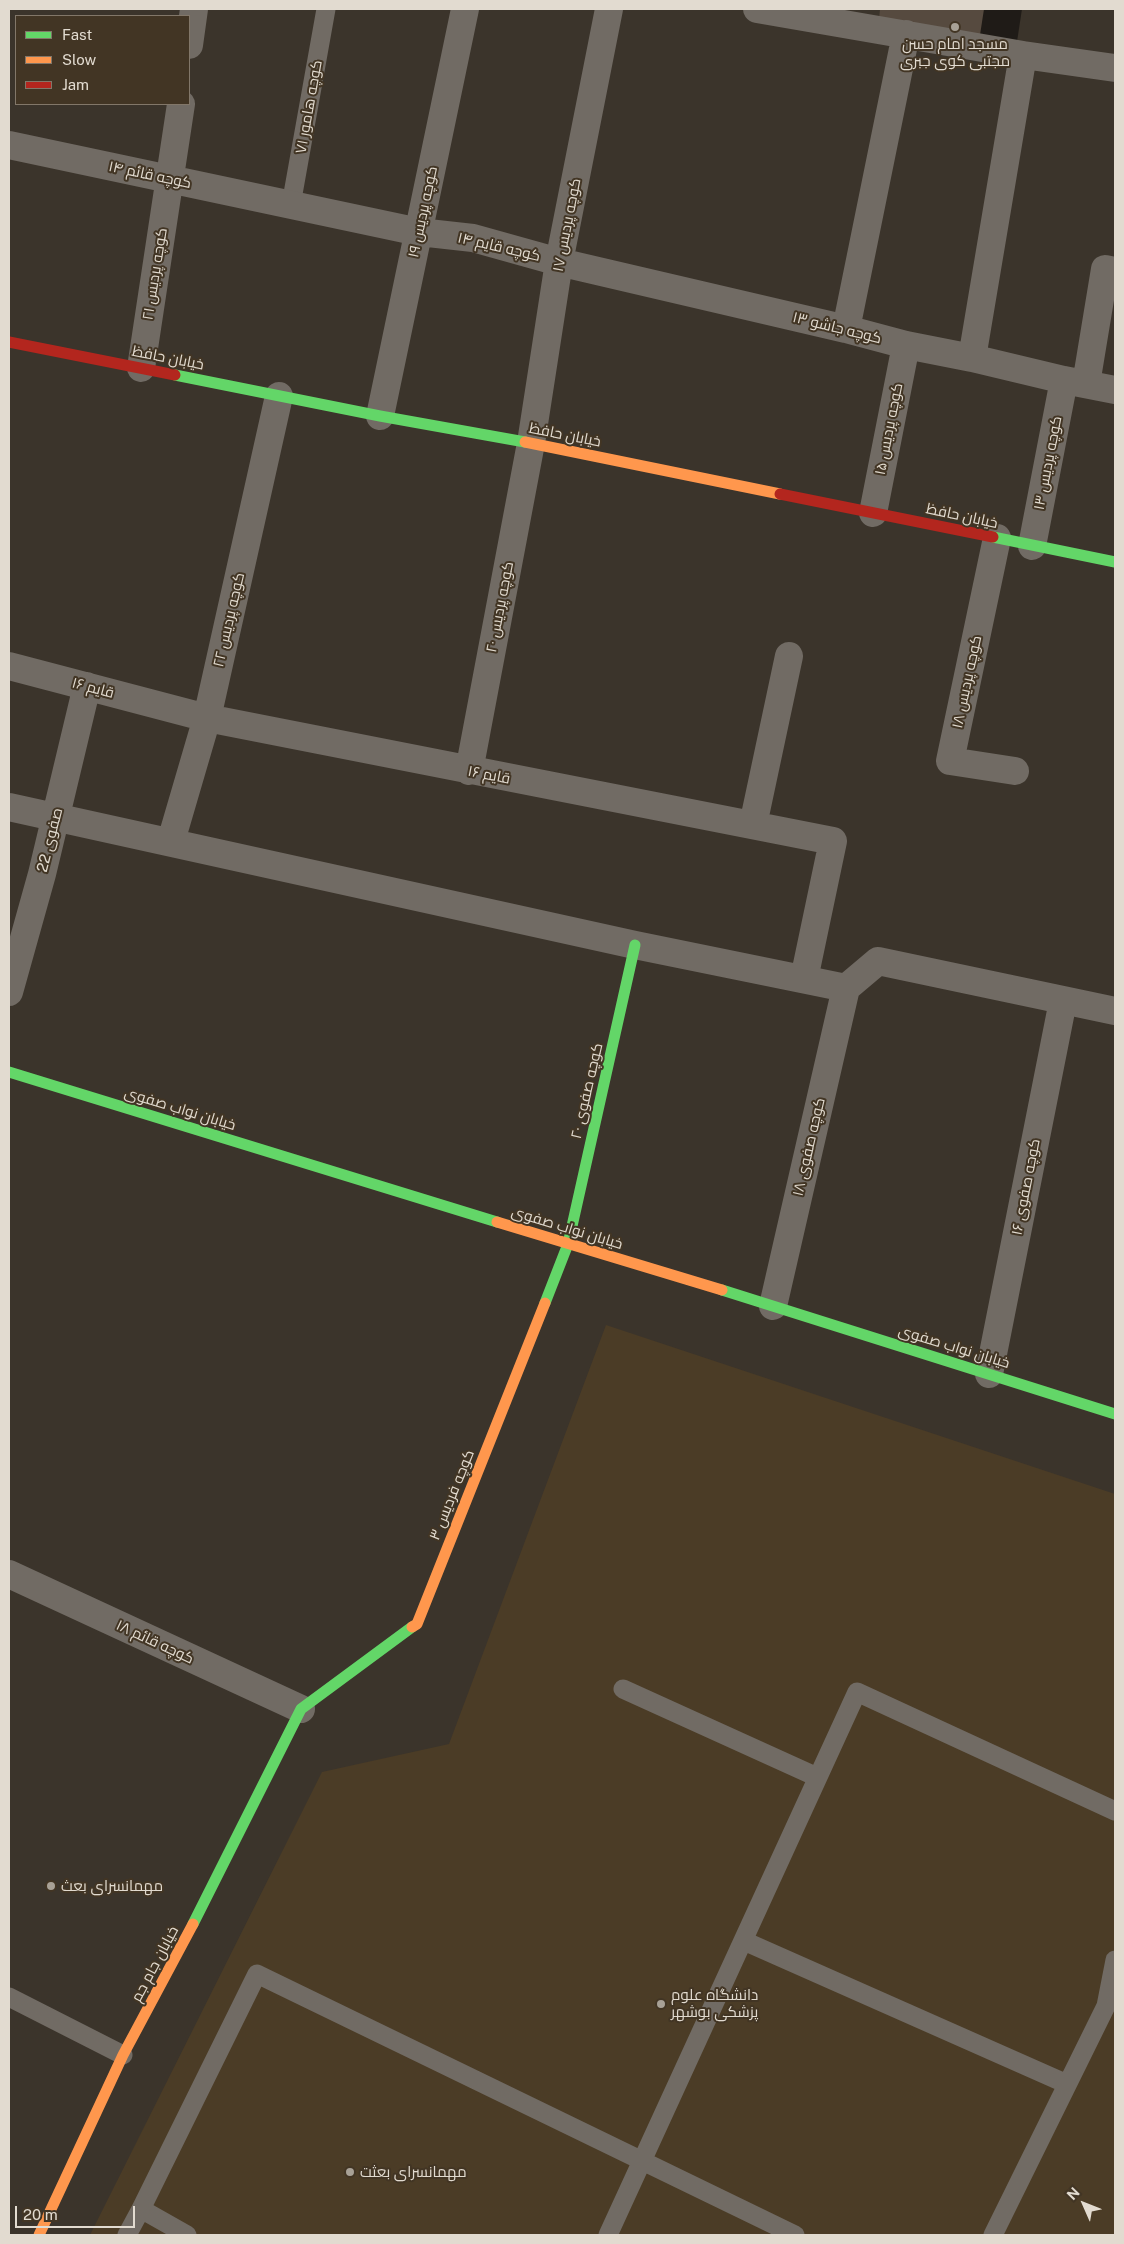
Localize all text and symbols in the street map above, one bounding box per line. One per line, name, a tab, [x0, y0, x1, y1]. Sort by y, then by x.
legend	[15, 15, 190, 105]
marker: مسجد امام حسن مجتبی کوی جبری	[949, 21, 961, 33]
text: Fast	[62, 26, 92, 43]
place label: مسجد امام حسن مجتبی کوی جبری	[900, 35, 1010, 70]
text: Slow	[62, 51, 96, 68]
street label: کوچه هامور ۷۱	[292, 59, 326, 155]
text: Jam	[62, 76, 89, 93]
street label: کوچه قائم ۱۴	[107, 157, 193, 193]
street label: کوچه پردیس ۱۹	[405, 165, 441, 259]
street label: کوچه پردیس ۱۷	[549, 177, 585, 273]
street label: کوچه پردیس ۲۱	[139, 227, 171, 321]
street label: کوچه قایم ۱۴	[456, 229, 542, 265]
street label: کوچه جاشو ۱۳	[791, 308, 883, 348]
street label: خیابان حافظ	[130, 342, 206, 374]
street label: کوچه پردیس ۱۵	[871, 381, 907, 477]
street label: کوچه پردیس ۱۳	[1030, 414, 1066, 512]
street label: خیابان حافظ	[527, 419, 603, 451]
street label: خیابان حافظ	[924, 500, 1000, 532]
street label: کوچه پردیس ۲۰	[482, 560, 518, 654]
street label: کوچه پردیس ۲۲	[209, 571, 249, 669]
street label: کوچه پردیس ۱۸	[948, 634, 986, 730]
street label: قایم ۱۶	[70, 674, 116, 702]
street label: قایم ۱۶	[466, 762, 512, 788]
street label: صفوی 22	[33, 806, 67, 874]
street label: کوچه صفوی ۲۰	[567, 1041, 607, 1141]
street label: خیابان نواب صفوی	[122, 1084, 238, 1134]
street label: کوچه صفوی ۱۸	[789, 1096, 829, 1198]
street label: کوچه صفوی ۱۶	[1008, 1137, 1044, 1237]
street label: خیابان نواب صفوی	[509, 1203, 625, 1253]
street label: خیابان نواب صفوی	[896, 1322, 1012, 1372]
street label: کوچه فردیس ۳	[426, 1447, 478, 1543]
street label: کوچه قائم ۱۸	[113, 1616, 197, 1668]
place label: مهمانسرای بعث	[61, 1877, 163, 1895]
marker: مهمانسرای بعث	[45, 1880, 57, 1892]
street label: خیابان جام جم	[128, 1923, 182, 2005]
place label: دانشگاه علوم پزشکی بوشهر	[671, 1986, 758, 2021]
marker: دانشگاه علوم پزشکی بوشهر	[655, 1998, 667, 2010]
place label: مهمانسرای بعثت	[360, 2163, 467, 2181]
marker: مهمانسرای بعثت	[344, 2166, 356, 2178]
north arrow	[1059, 2179, 1109, 2229]
text: N	[1064, 2184, 1083, 2203]
scale bar	[18, 2196, 138, 2228]
text: 20 m	[23, 2206, 58, 2223]

